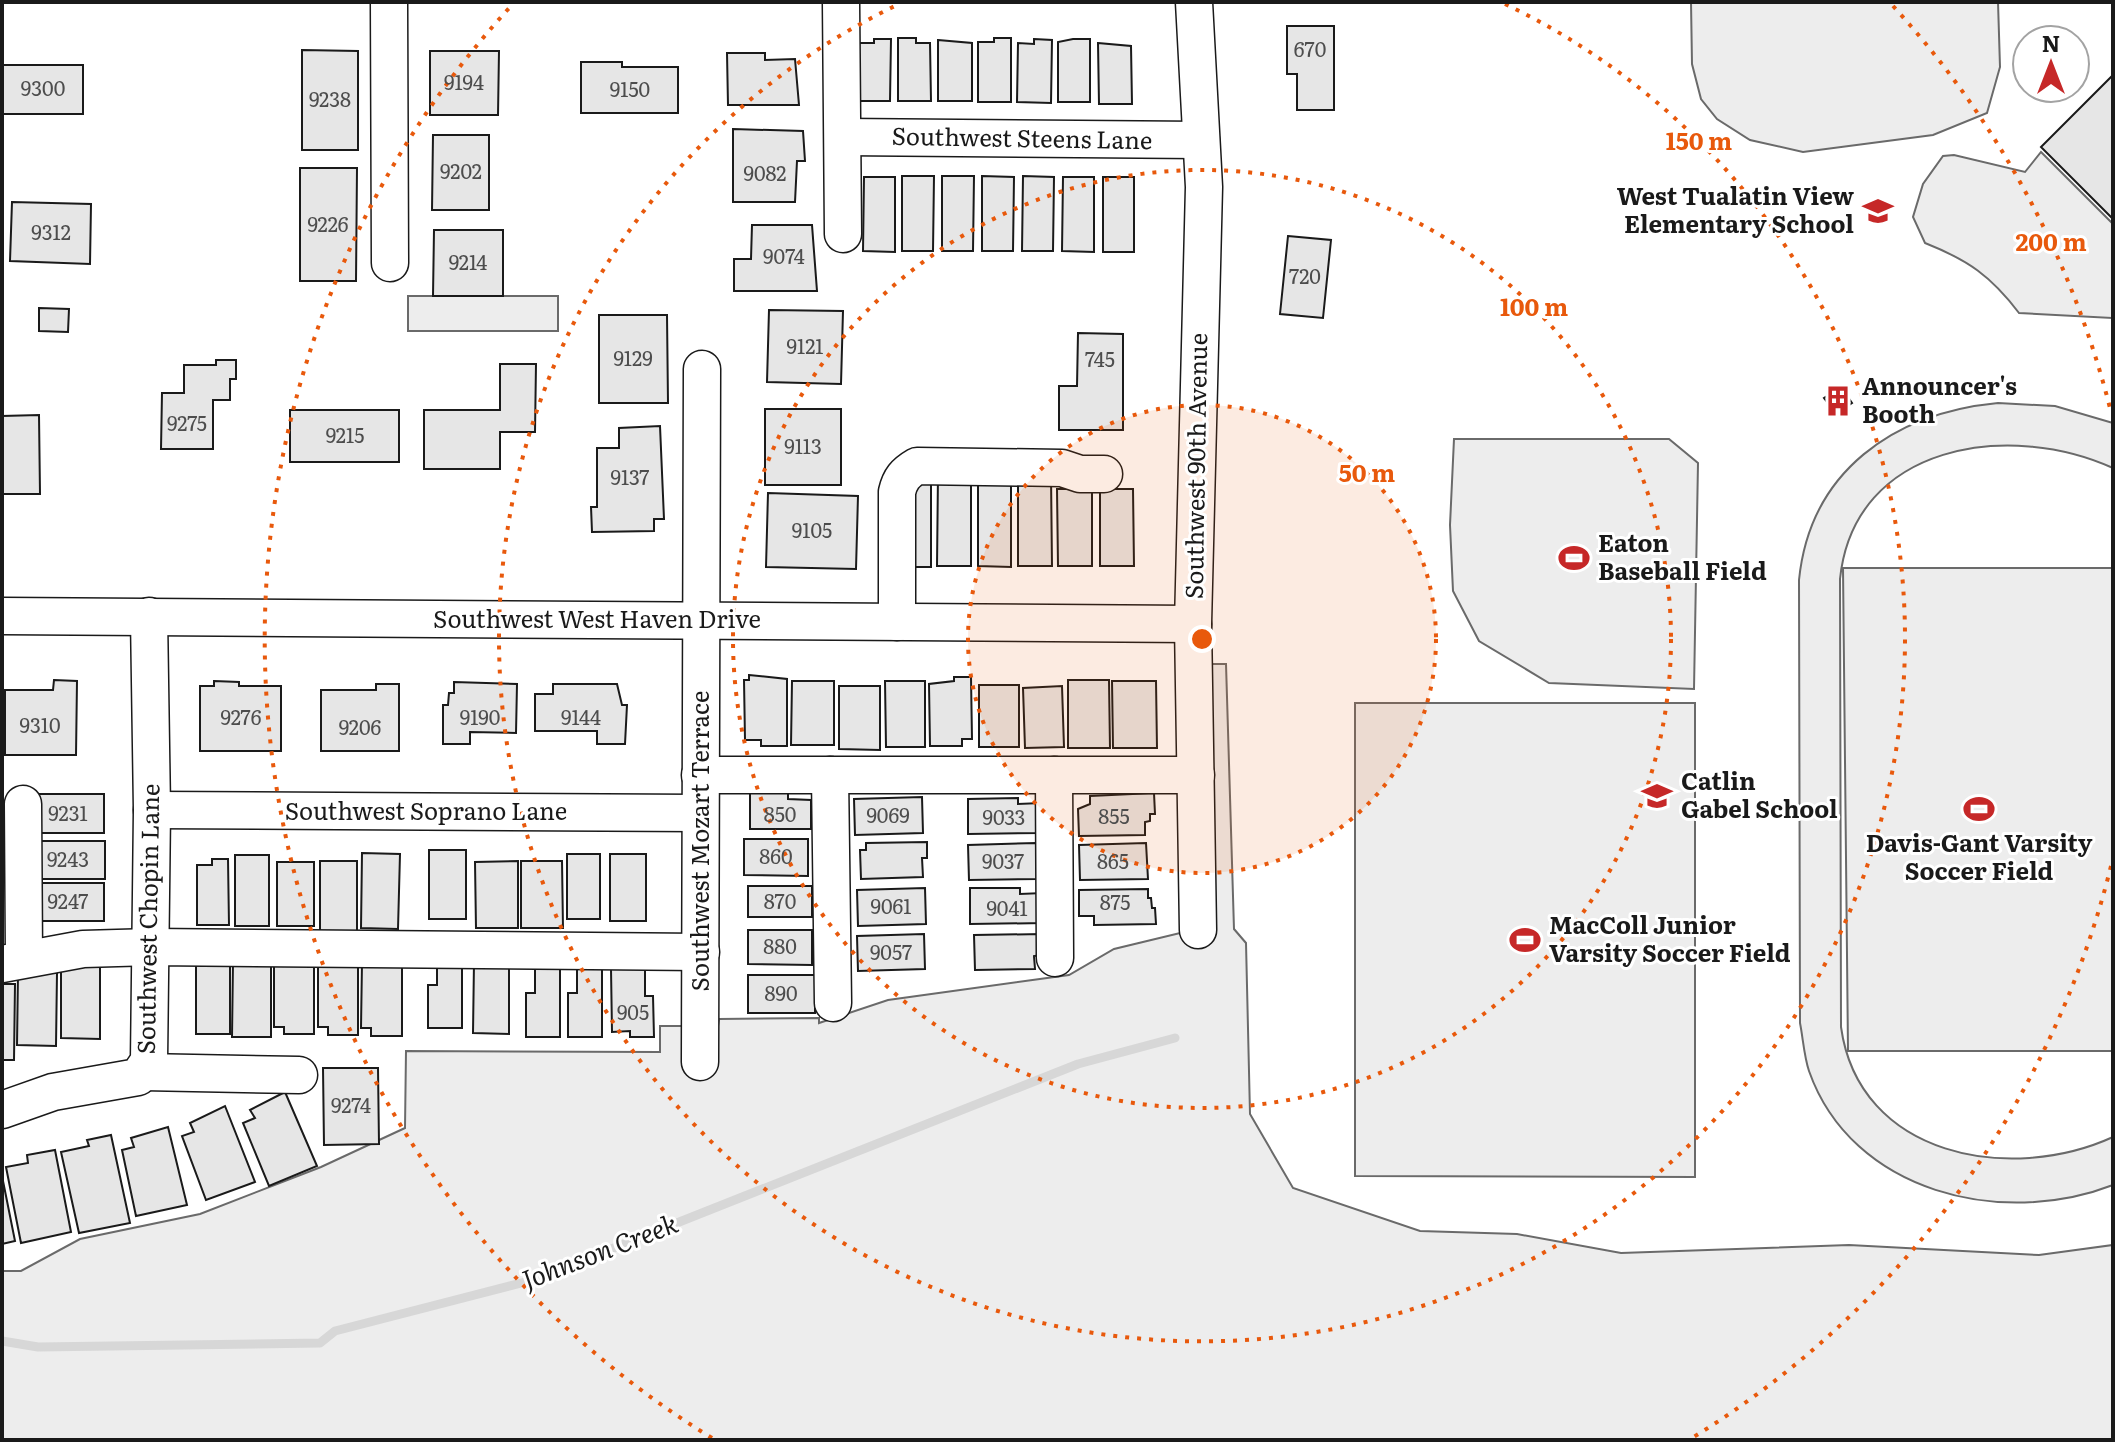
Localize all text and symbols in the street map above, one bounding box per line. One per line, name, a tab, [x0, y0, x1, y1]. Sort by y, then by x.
north arrow	[2011, 24, 2091, 104]
text: N	[2042, 26, 2060, 59]
house number: 670	[1294, 33, 1326, 63]
house number: 9194	[444, 66, 484, 96]
house number: 9300	[21, 72, 65, 102]
house number: 9150	[610, 73, 650, 103]
house number: 9238	[309, 83, 351, 113]
street label: Southwest Steens Lane	[891, 117, 1153, 156]
text: 150 m	[1666, 122, 1732, 157]
house number: 9202	[440, 155, 482, 185]
house number: 9082	[744, 157, 786, 187]
place label: West Tualatin View Elementary School	[1617, 177, 1854, 240]
school or university icon: West Tualatin View Elementary School	[1861, 194, 1895, 228]
house number: 9226	[307, 208, 349, 238]
house number: 9312	[31, 216, 71, 246]
text: 200 m	[2015, 223, 2087, 258]
house number: 9074	[763, 240, 805, 270]
house number: 9214	[449, 246, 487, 276]
house number: 720	[1289, 260, 1321, 290]
text: 100 m	[1500, 288, 1568, 323]
house number: 9121	[787, 330, 823, 360]
street label: Southwest 90th Avenue	[1175, 333, 1214, 599]
house number: 9129	[613, 342, 653, 372]
house number: 745	[1085, 343, 1115, 373]
place label: Announcer's Booth	[1862, 367, 2017, 430]
building icon: Announcer's Booth	[1821, 384, 1855, 418]
house number: 9275	[167, 407, 207, 437]
house number: 9215	[326, 419, 364, 449]
house number: 9113	[784, 430, 822, 460]
text: 50 m	[1339, 454, 1395, 489]
house number: 9137	[611, 461, 649, 491]
house number: 9105	[792, 514, 832, 544]
place label: Eaton Baseball Field	[1598, 524, 1767, 587]
sports icon: Eaton Baseball Field	[1557, 541, 1591, 575]
street label: Southwest West Haven Drive	[433, 600, 761, 635]
centre of rings	[1188, 625, 1216, 653]
street label: Southwest Mozart Terrace	[681, 691, 716, 991]
house number: 9276	[221, 701, 262, 731]
house number: 9190	[460, 701, 500, 731]
house number: 9144	[561, 701, 601, 731]
house number: 9310	[20, 709, 61, 739]
house number: 9206	[339, 711, 382, 741]
place label: Catlin Gabel School	[1681, 762, 1838, 825]
school or university icon: Catlin Gabel School	[1640, 779, 1674, 813]
street label: Southwest Chopin Lane	[127, 783, 166, 1055]
street label: Southwest Soprano Lane	[285, 792, 567, 827]
sports icon: Davis-Gant Varsity Soccer Field	[1962, 792, 1996, 826]
house number: 9231	[48, 797, 88, 827]
house number: 850	[764, 798, 796, 828]
house number: 9069	[866, 799, 910, 829]
house number: 855	[1098, 800, 1130, 830]
house number: 9033	[983, 801, 1025, 831]
place label: Davis-Gant Varsity Soccer Field	[1866, 824, 2093, 887]
house number: 860	[759, 840, 793, 870]
house number: 9243	[47, 843, 89, 873]
house number: 9037	[982, 845, 1024, 875]
house number: 865	[1097, 845, 1129, 875]
house number: 9247	[48, 885, 88, 915]
house number: 870	[764, 885, 796, 915]
house number: 875	[1100, 886, 1130, 916]
house number: 9061	[871, 890, 911, 920]
house number: 9041	[986, 892, 1028, 922]
place label: MacColl Junior Varsity Soccer Field	[1549, 906, 1791, 969]
sports icon: MacColl Junior Varsity Soccer Field	[1508, 923, 1542, 957]
house number: 880	[763, 930, 797, 960]
house number: 9057	[870, 936, 912, 966]
house number: 890	[764, 977, 798, 1007]
house number: 905	[617, 996, 649, 1026]
house number: 9274	[331, 1089, 371, 1119]
water label: Johnson Creek	[516, 1202, 683, 1297]

